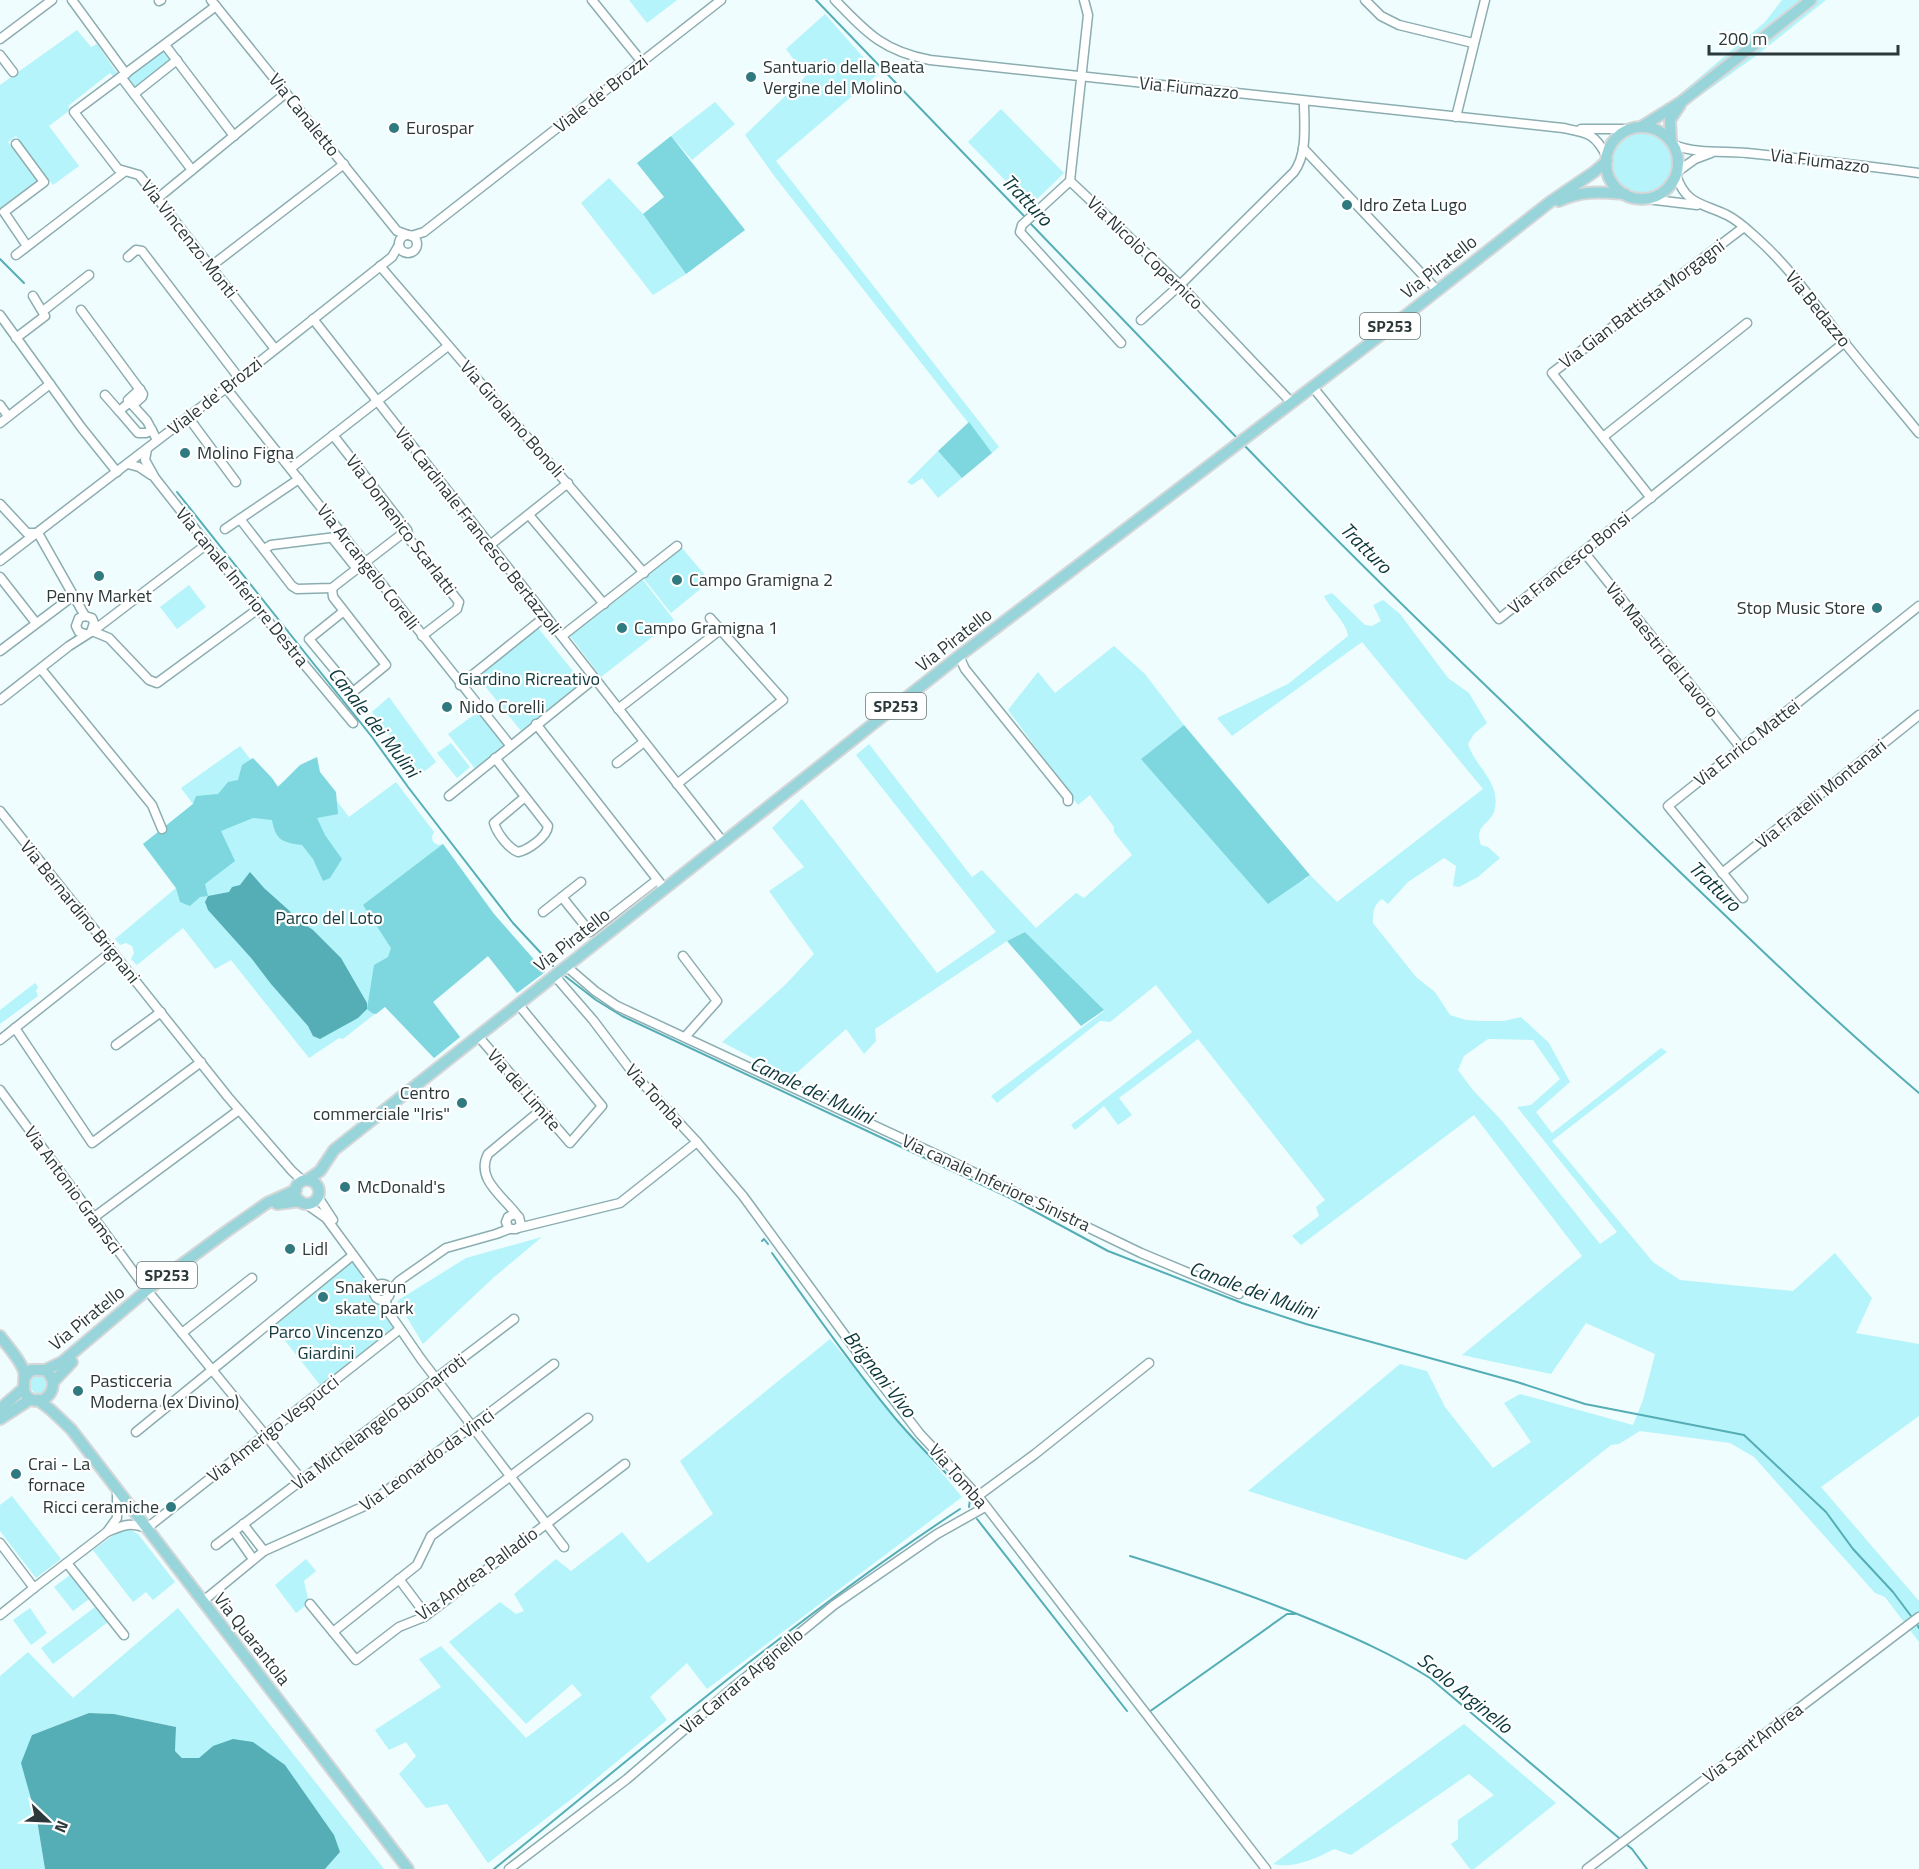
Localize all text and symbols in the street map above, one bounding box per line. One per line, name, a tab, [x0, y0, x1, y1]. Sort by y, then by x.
scale bar	[1709, 18, 1898, 56]
text: 200 m	[1718, 25, 1767, 52]
street label: Viale de' Brozzi	[548, 48, 654, 139]
place label: Santuario della Beata Vergine del Molino	[763, 53, 924, 101]
street label: Via Canaletto	[262, 67, 346, 162]
street label: Via Fiumazzo	[1138, 69, 1240, 106]
marker: Santuario della Beata Vergine del Molino	[744, 70, 758, 84]
place label: Eurospar	[406, 114, 474, 141]
marker: Eurospar	[387, 121, 401, 135]
street label: Via Fiumazzo	[1769, 141, 1871, 180]
water label: Tratturo	[994, 166, 1061, 234]
street label: Via Vincenzo Monti	[134, 174, 244, 304]
street label: Via Nicolò Copernico	[1081, 190, 1210, 316]
place label: Idro Zeta Lugo	[1359, 191, 1467, 218]
marker: Idro Zeta Lugo	[1340, 198, 1354, 212]
street label: Via Piratello	[1395, 228, 1483, 305]
street label: Via Gian Battista Morgagni	[1553, 232, 1730, 375]
street label: Via Bedazzo	[1779, 264, 1858, 353]
road number: SP253	[1360, 313, 1420, 339]
street label: Viale de' Brozzi	[162, 350, 268, 441]
street label: Via Girolamo Bonoli	[454, 354, 571, 483]
street label: Via Cardinale Francesco Bertazzoli	[388, 421, 568, 641]
place label: Molino Figna	[197, 439, 294, 466]
marker: Molino Figna	[178, 446, 192, 460]
street label: Via Domenico Scarlatti	[339, 449, 463, 601]
street label: Via Arcangelo Corelli	[311, 498, 426, 635]
street label: Via canale Inferiore Destra	[169, 501, 315, 672]
street label: Via Francesco Bonsi	[1502, 505, 1636, 620]
water label: Tratturo	[1333, 515, 1400, 582]
place label: Campo Gramigna 2	[689, 566, 833, 593]
marker: Penny Market	[92, 569, 106, 583]
marker: Campo Gramigna 2	[670, 573, 684, 587]
street label: Via Maestri del Lavoro	[1599, 576, 1726, 723]
place label: Penny Market	[46, 582, 153, 609]
place label: Stop Music Store	[1737, 594, 1865, 621]
street label: Via Piratello	[910, 601, 998, 678]
marker: Stop Music Store	[1870, 601, 1884, 615]
place label: Campo Gramigna 1	[634, 614, 778, 641]
marker: Campo Gramigna 1	[615, 621, 629, 635]
water label: Canale dei Mulini	[321, 660, 430, 786]
park label: Giardino Ricreativo	[458, 665, 600, 692]
place label: Nido Corelli	[459, 693, 545, 720]
road number: SP253	[866, 693, 926, 719]
street label: Via Enrico Mattei	[1688, 693, 1806, 793]
marker: Nido Corelli	[440, 700, 454, 714]
street label: Via Fratelli Montanari	[1749, 732, 1892, 855]
street label: Via Bernardino Brignani	[14, 834, 147, 989]
water label: Tratturo	[1682, 853, 1749, 919]
street label: Via Piratello	[528, 901, 616, 978]
park label: Parco del Loto	[275, 904, 383, 931]
street label: Via del Limite	[481, 1043, 568, 1137]
water label: Canale dei Mulini	[745, 1047, 882, 1133]
street label: Via Tomba	[619, 1058, 692, 1134]
place label: Centro commerciale "Iris"	[313, 1079, 450, 1127]
marker: Centro commerciale "Iris"	[455, 1096, 469, 1110]
street label: Via Antonio Gramsci	[18, 1120, 129, 1259]
street label: Via canale Inferiore Sinistra	[898, 1127, 1095, 1238]
place label: McDonald's	[357, 1173, 445, 1200]
marker: McDonald's	[338, 1180, 352, 1194]
place label: Lidl	[302, 1235, 328, 1262]
marker: Lidl	[283, 1242, 297, 1256]
water label: Canale dei Mulini	[1185, 1252, 1324, 1328]
road number: SP253	[137, 1262, 197, 1288]
place label: Snakerun skate park	[335, 1273, 414, 1321]
street label: Via Piratello	[43, 1279, 130, 1357]
marker: Snakerun skate park	[316, 1290, 330, 1304]
park label: Parco Vincenzo Giardini	[268, 1318, 384, 1366]
water label: Brignani Vivo	[836, 1323, 925, 1425]
street label: Via Michelangelo Buonarroti	[286, 1347, 472, 1496]
place label: Pasticceria Moderna (ex Divino)	[90, 1367, 239, 1415]
street label: Via Amerigo Vespucci	[201, 1368, 344, 1489]
marker: Pasticceria Moderna (ex Divino)	[71, 1384, 85, 1398]
street label: Via Leonardo da Vinci	[354, 1401, 500, 1518]
street label: Via Tomba	[923, 1437, 994, 1514]
place label: Crai - La fornace	[28, 1450, 90, 1498]
marker: Crai - La fornace	[9, 1467, 23, 1481]
place label: Ricci ceramiche	[43, 1493, 159, 1520]
marker: Ricci ceramiche	[164, 1500, 178, 1514]
street label: Via Andrea Palladio	[410, 1520, 543, 1627]
street label: Via Quarantola	[207, 1586, 297, 1691]
street label: Via Carrara Arginello	[674, 1621, 809, 1740]
water label: Scolo Arginello	[1411, 1644, 1521, 1741]
street label: Via Sant'Andrea	[1697, 1696, 1808, 1789]
north arrow	[18, 1791, 78, 1851]
text: N	[49, 1817, 75, 1837]

